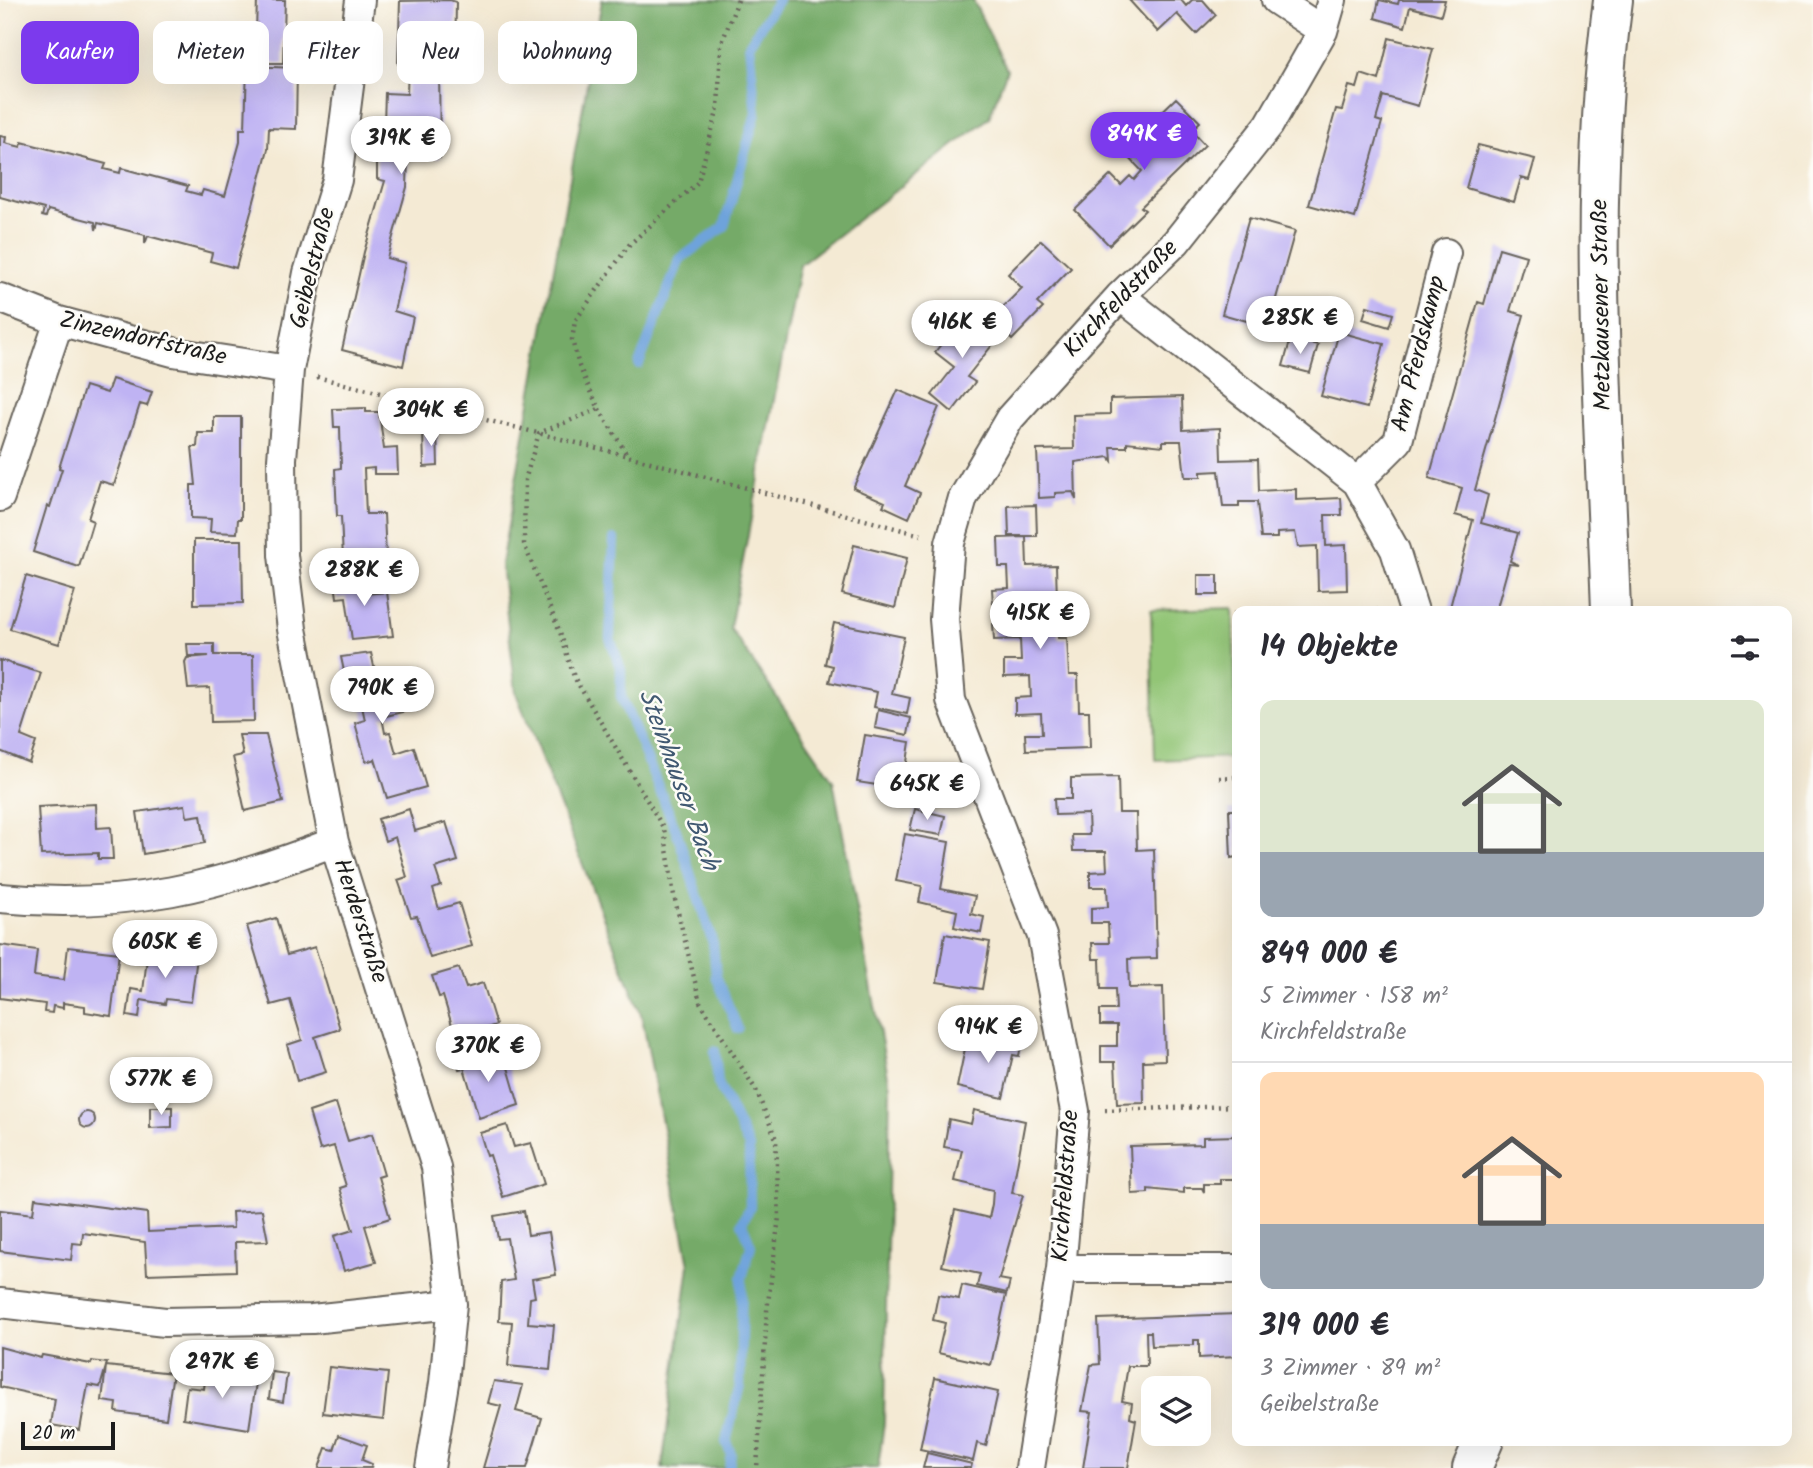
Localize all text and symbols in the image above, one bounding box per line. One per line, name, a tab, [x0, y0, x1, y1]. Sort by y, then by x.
chip: Kaufen	[21, 21, 139, 84]
chip: Mieten	[153, 21, 269, 84]
chip: Filter	[283, 21, 383, 84]
chip: Neu	[397, 21, 484, 84]
chip: Wohnung	[498, 21, 637, 84]
pin: 849K €	[1087, 113, 1201, 172]
pin: 319K €	[344, 116, 458, 176]
text: 849K €	[1106, 117, 1182, 153]
text: 319K €	[367, 121, 435, 157]
street label: Metzkausener Straße	[1581, 199, 1623, 411]
street label: Geibelstraße	[279, 203, 347, 333]
street label: Kirchfeldstraße	[1054, 230, 1188, 367]
street label: Am Pferdskamp	[1381, 271, 1457, 436]
pin: 285K €	[1243, 296, 1357, 356]
pin: 416K €	[905, 300, 1019, 360]
street label: Zinzendorfstraße	[55, 301, 231, 377]
text: 285K €	[1262, 301, 1338, 337]
text: 416K €	[927, 305, 997, 341]
pin: 304K €	[374, 388, 488, 448]
text: 304K €	[394, 393, 468, 429]
pin: 288K €	[307, 548, 421, 608]
text: 288K €	[325, 553, 403, 589]
pin: 415K €	[983, 592, 1097, 651]
text: 415K €	[1006, 596, 1074, 632]
text: 14 Objekte	[1260, 624, 1398, 672]
icon: filters	[1726, 629, 1764, 667]
pin: 790K €	[325, 666, 439, 726]
text: 790K €	[346, 671, 418, 707]
water label: Steinhauser Bach	[626, 683, 731, 879]
icon: home	[1449, 746, 1575, 872]
pin: 645K €	[870, 762, 984, 822]
text: 645K €	[890, 767, 964, 803]
street label: Herderstraße	[322, 854, 399, 989]
pin: 605K €	[108, 920, 222, 980]
text: 605K €	[128, 925, 202, 961]
text: 849 000 €	[1260, 931, 1398, 979]
text: 5 Zimmer · 158 m²	[1260, 979, 1448, 1015]
pin: 914K €	[931, 1006, 1045, 1065]
text: 914K €	[954, 1010, 1022, 1046]
text: Kirchfeldstraße	[1260, 1015, 1406, 1051]
pin: 370K €	[431, 1024, 545, 1084]
text: 370K €	[452, 1029, 524, 1065]
pin: 577K €	[104, 1058, 218, 1117]
text: 577K €	[126, 1062, 196, 1098]
street label: Kirchfeldstraße	[1041, 1108, 1091, 1263]
icon: home	[1449, 1118, 1575, 1244]
text: 319 000 €	[1260, 1303, 1389, 1351]
pin: 297K €	[165, 1340, 279, 1400]
text: 297K €	[185, 1345, 259, 1381]
text: 3 Zimmer · 89 m²	[1260, 1351, 1440, 1387]
map controls	[1141, 1376, 1211, 1446]
button: layers	[1141, 1376, 1211, 1446]
text: Geibelstraße	[1260, 1387, 1379, 1423]
scale bar	[21, 1419, 116, 1451]
text: 20 m	[32, 1419, 75, 1449]

